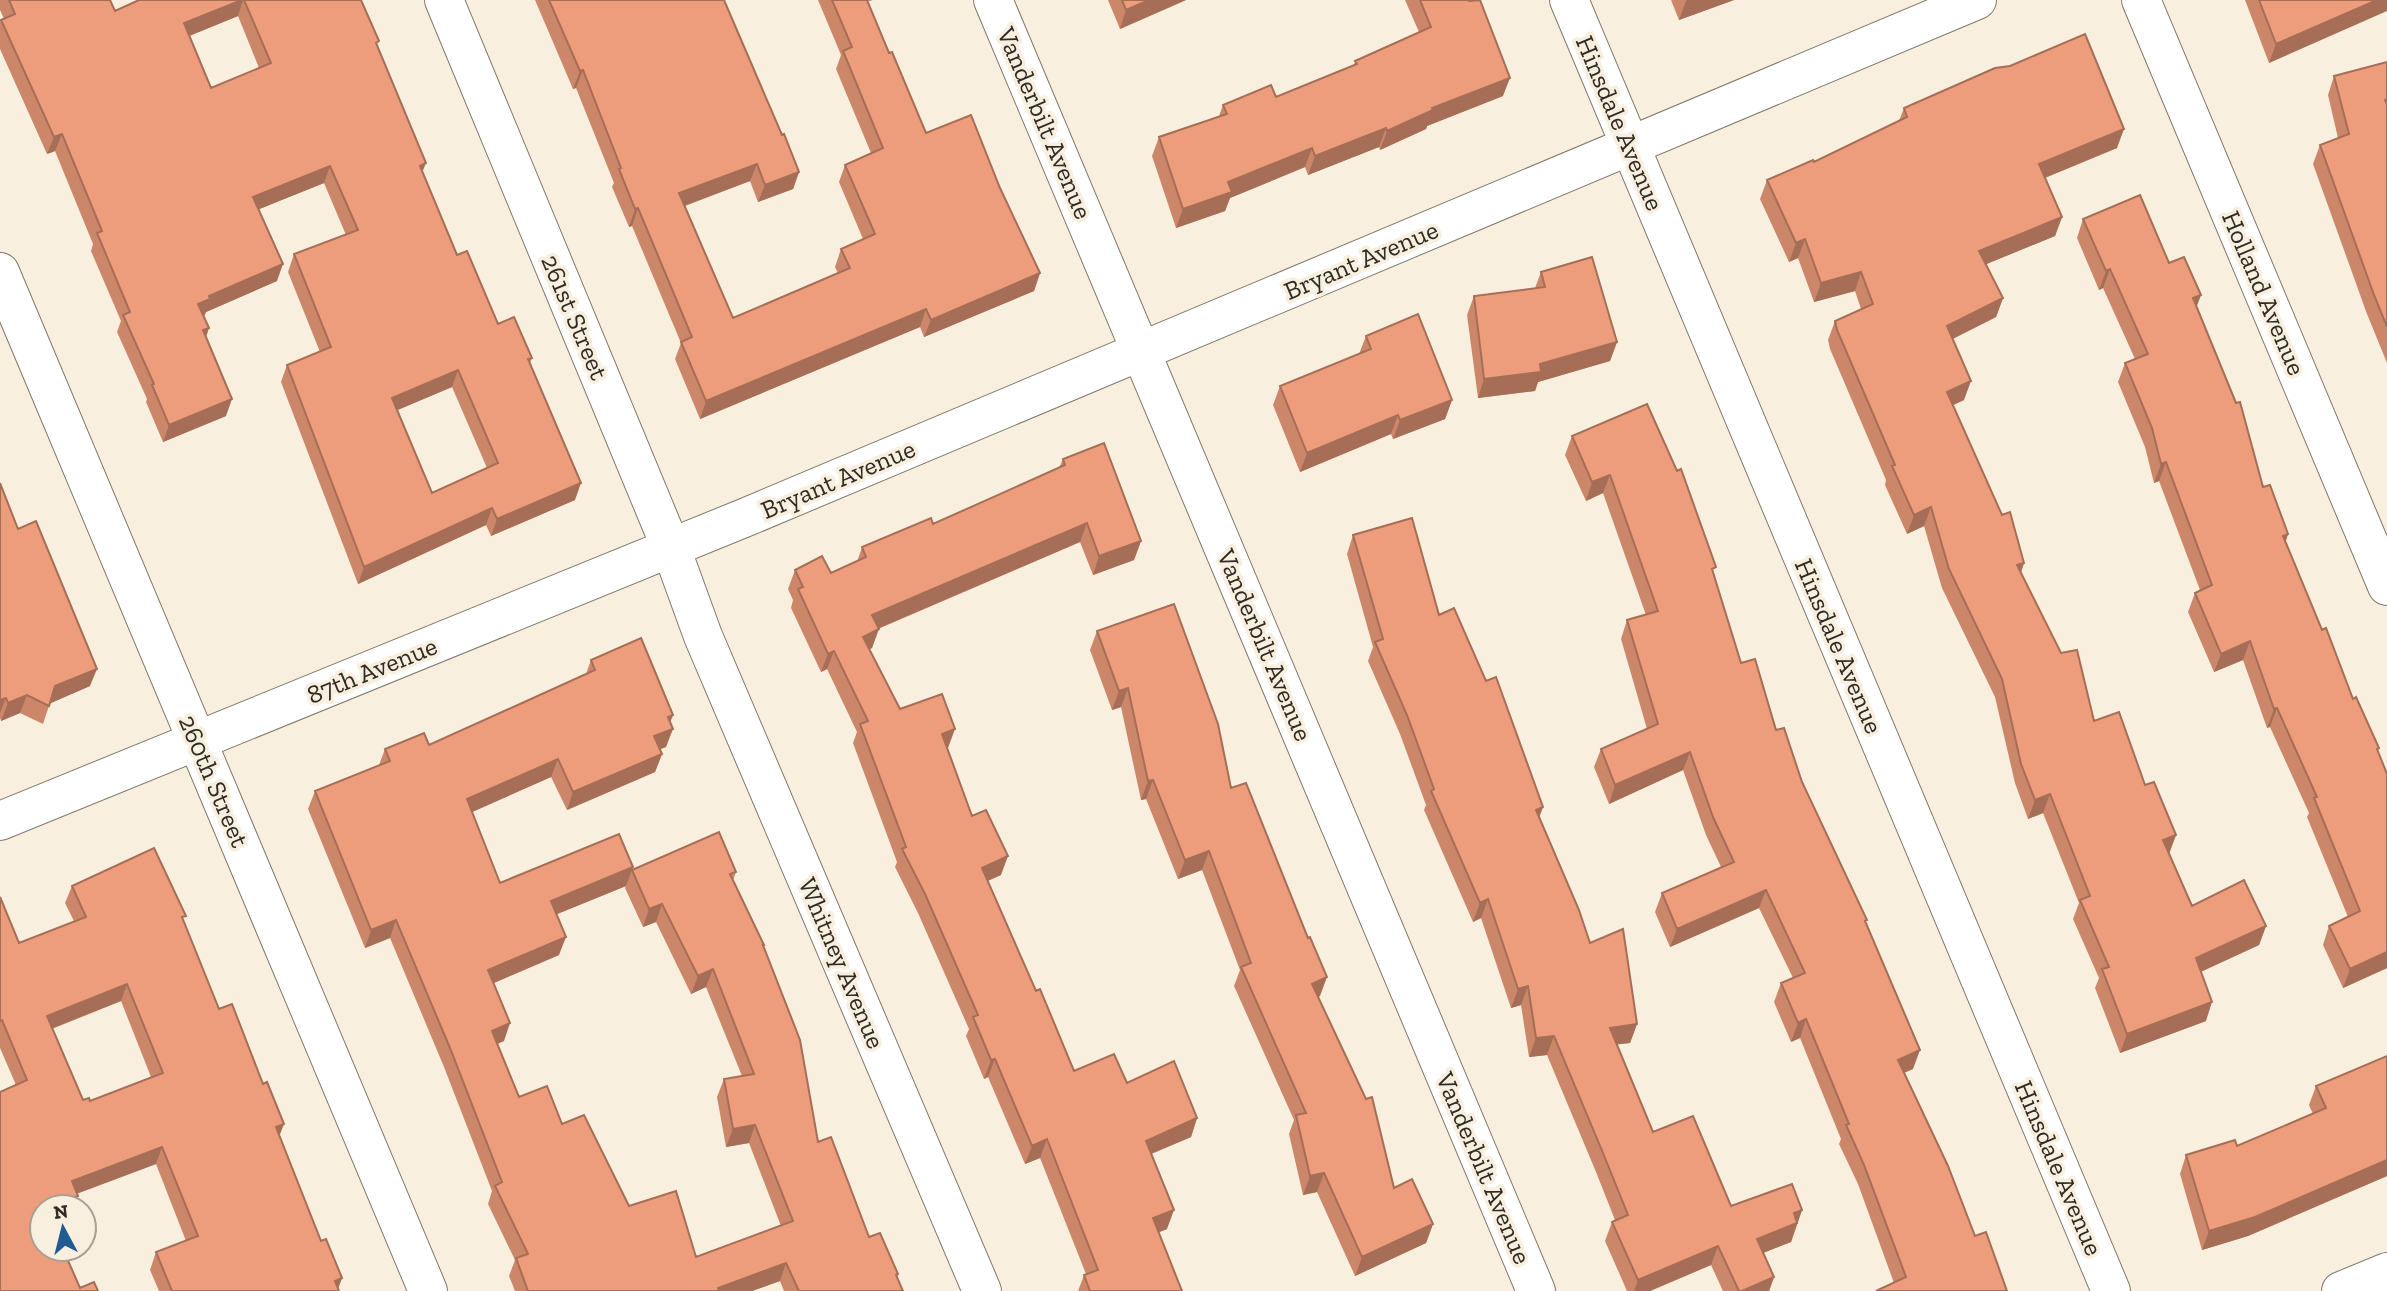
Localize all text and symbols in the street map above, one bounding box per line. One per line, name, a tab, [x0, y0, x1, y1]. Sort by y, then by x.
street label: Vanderbilt Avenue	[990, 21, 1100, 224]
street label: Hinsdale Avenue	[1569, 31, 1671, 215]
street label: Holland Avenue	[2215, 206, 2313, 380]
street label: Bryant Avenue	[1279, 213, 1443, 307]
street label: 261st Street	[534, 250, 616, 385]
street label: Bryant Avenue	[756, 432, 920, 526]
street label: Vanderbilt Avenue	[1210, 543, 1320, 746]
street label: Hinsdale Avenue	[1788, 554, 1890, 738]
street label: 87th Avenue	[302, 629, 442, 711]
street label: 260th Street	[172, 710, 256, 852]
street label: Whitney Avenue	[792, 873, 892, 1053]
street label: Vanderbilt Avenue	[1429, 1066, 1539, 1269]
street label: Hinsdale Avenue	[2008, 1076, 2110, 1260]
north arrow	[28, 1193, 98, 1263]
text: N	[52, 1199, 70, 1224]

